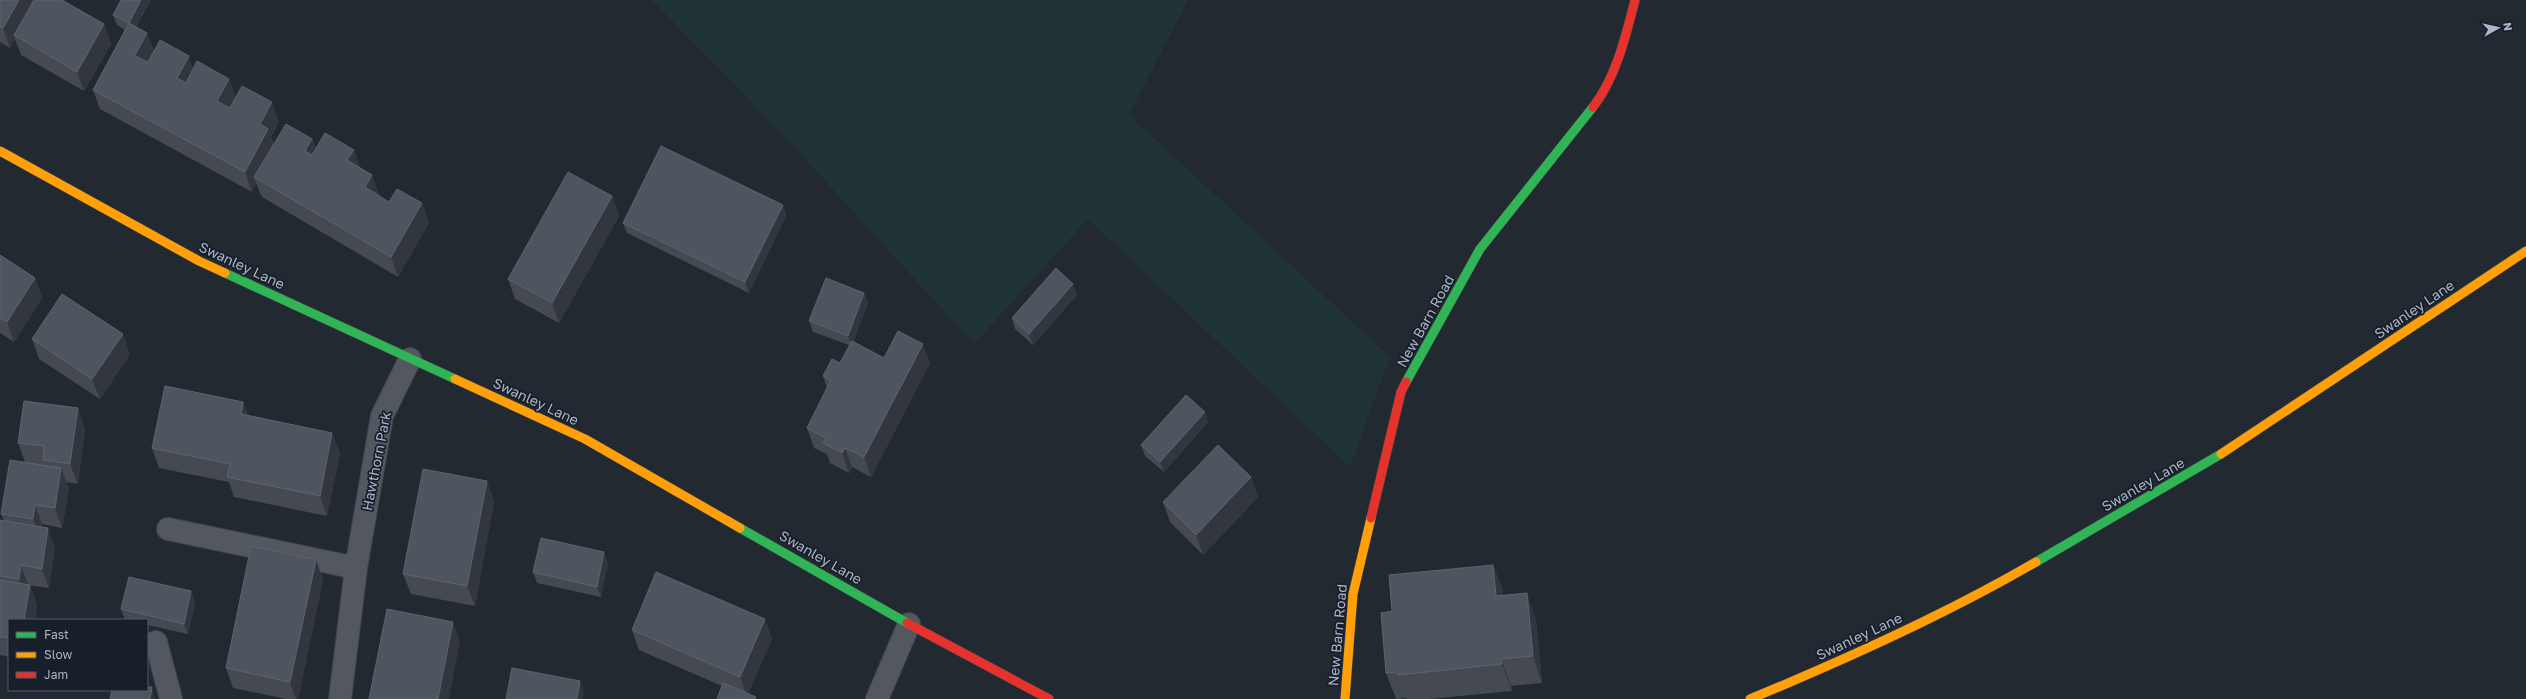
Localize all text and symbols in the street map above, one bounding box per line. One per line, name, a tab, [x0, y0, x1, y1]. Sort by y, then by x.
north arrow	[2478, 8, 2518, 48]
text: N	[2501, 21, 2515, 32]
street label: Swanley Lane	[196, 238, 288, 292]
street label: New Barn Road	[1393, 272, 1457, 370]
street label: Swanley Lane	[2371, 276, 2457, 342]
street label: Swanley Lane	[490, 374, 582, 428]
street label: Hawthorn Park	[358, 410, 394, 512]
street label: Swanley Lane	[2099, 453, 2187, 515]
street label: Swanley Lane	[777, 526, 865, 588]
street label: New Barn Road	[1324, 583, 1350, 687]
street label: Swanley Lane	[1813, 609, 1905, 663]
legend	[8, 619, 148, 691]
text: Fast	[44, 627, 69, 642]
text: Slow	[44, 647, 72, 662]
text: Jam	[44, 667, 68, 682]

